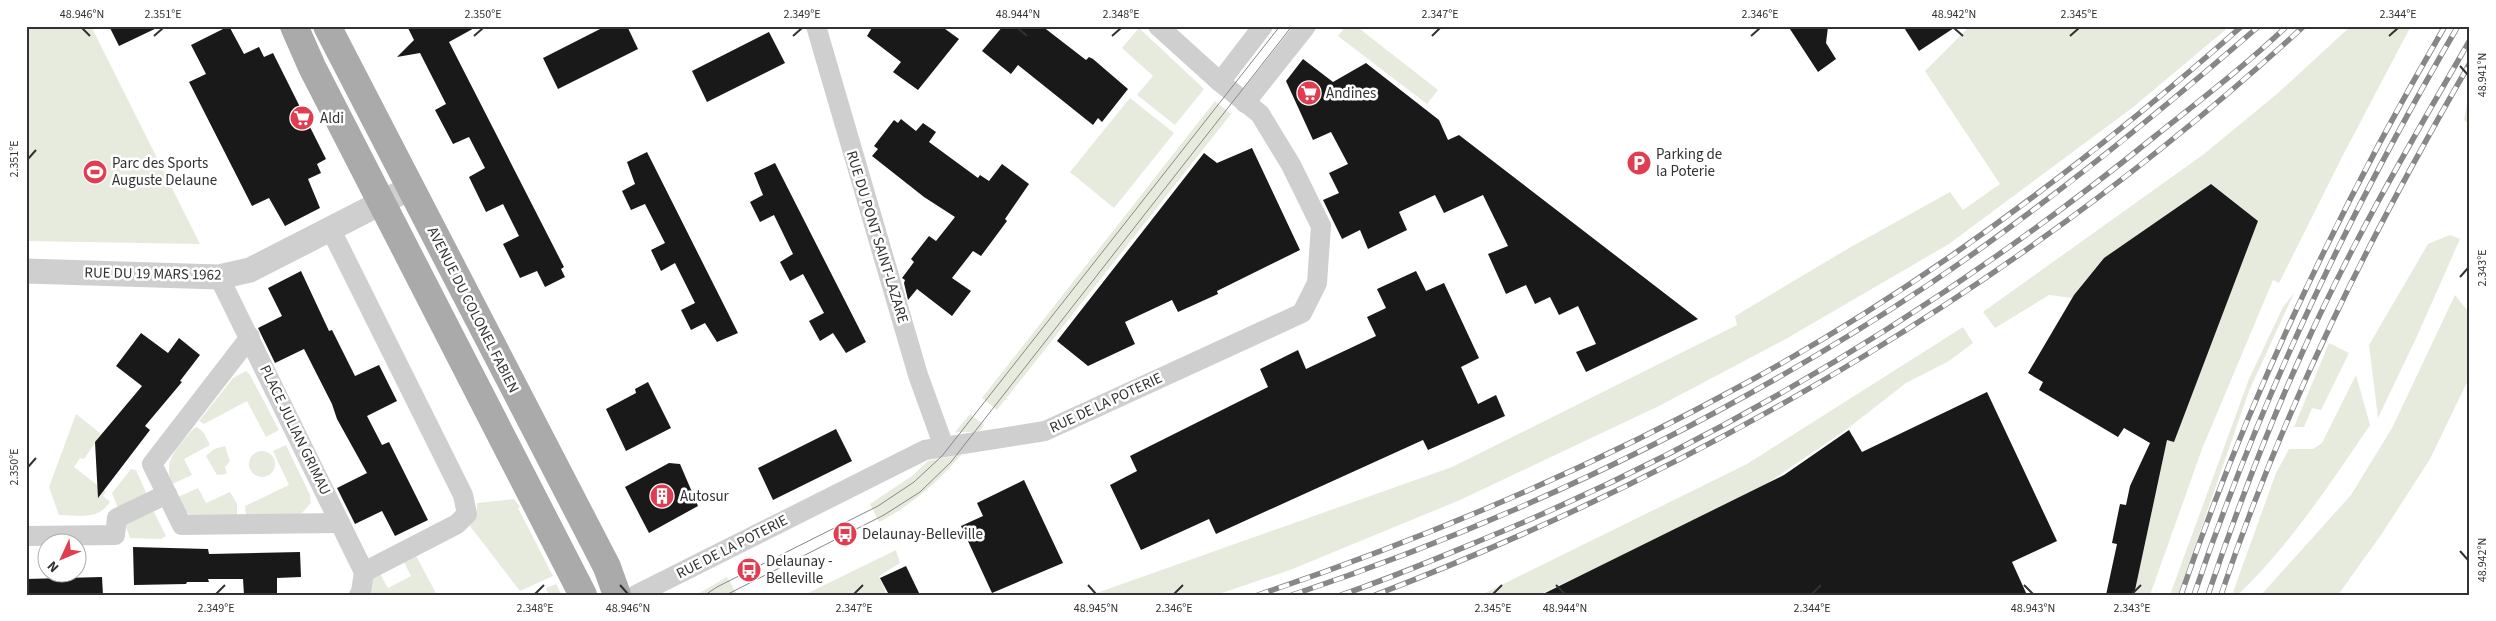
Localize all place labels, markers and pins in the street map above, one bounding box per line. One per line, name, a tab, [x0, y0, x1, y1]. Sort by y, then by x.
supermarket icon: Andines	[1296, 80, 1322, 106]
place label: Andines	[1326, 83, 1376, 104]
supermarket icon: Aldi	[289, 105, 315, 131]
place label: Aldi	[320, 108, 344, 129]
place label: Parking de la Poterie	[1656, 144, 1722, 182]
parking icon: Parking de la Poterie	[1626, 150, 1652, 176]
place label: Parc des Sports Auguste Delaune	[112, 153, 217, 191]
sports icon: Parc des Sports Auguste Delaune	[82, 159, 108, 185]
building icon: Autosur	[649, 483, 675, 509]
place label: Autosur	[680, 486, 730, 507]
bus stop icon: Delaunay-Belleville	[832, 521, 858, 547]
place label: Delaunay-Belleville	[862, 524, 983, 545]
place label: Delaunay - Belleville	[766, 551, 833, 589]
bus stop icon: Delaunay - Belleville	[736, 557, 762, 583]

